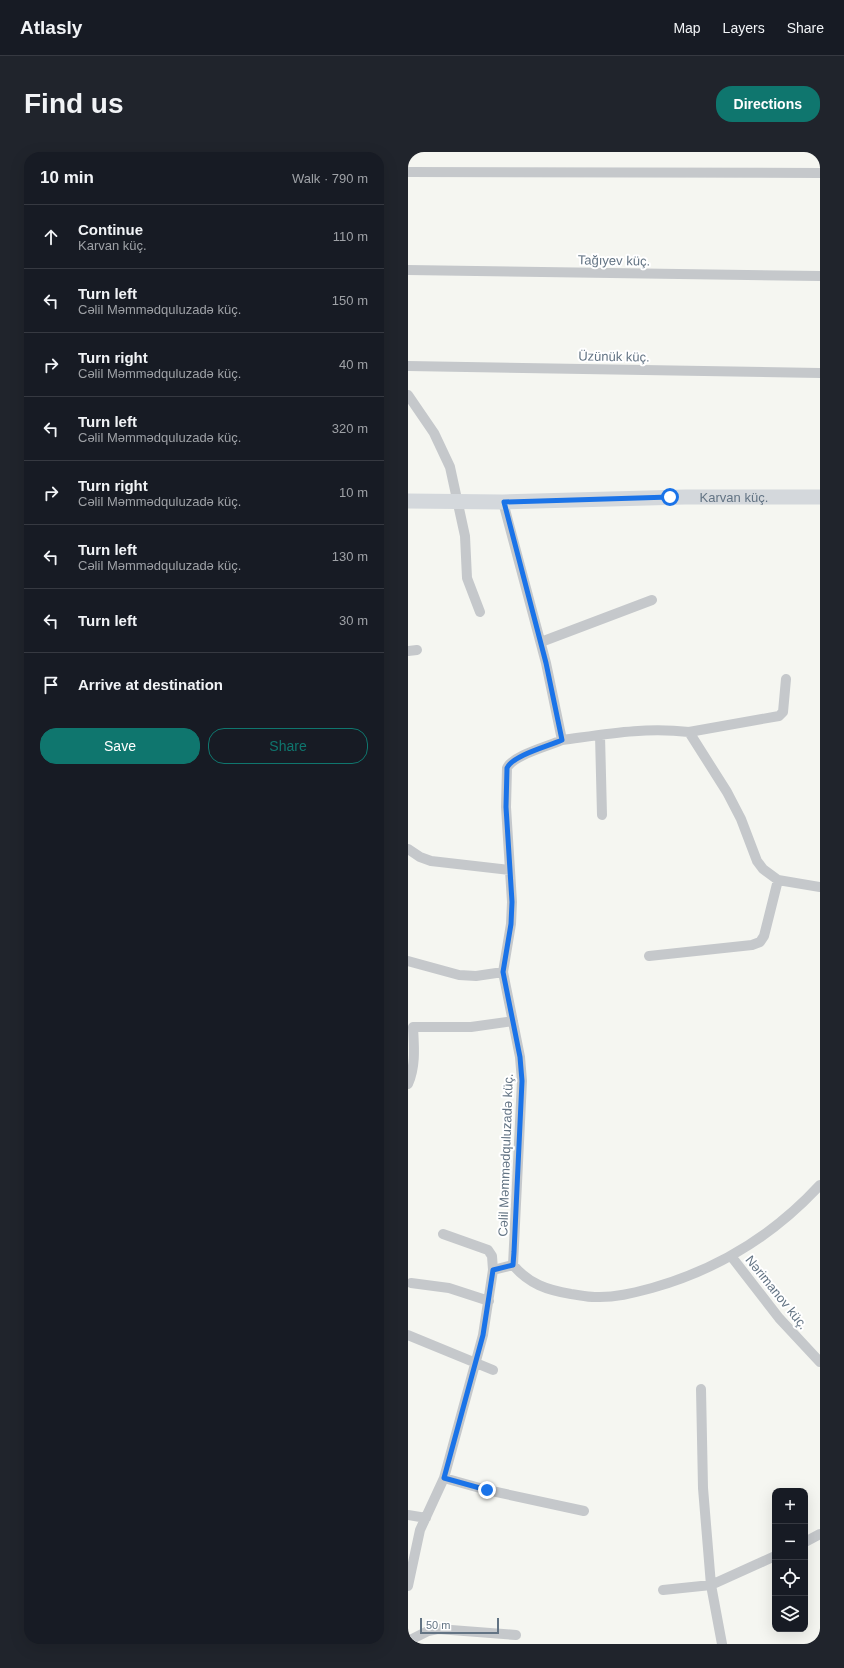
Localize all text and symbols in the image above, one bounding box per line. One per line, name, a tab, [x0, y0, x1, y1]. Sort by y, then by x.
text: Atlasly	[20, 17, 82, 38]
text: Map	[673, 20, 701, 36]
text: Layers	[723, 20, 765, 36]
text: Share	[787, 20, 824, 36]
button: Directions	[716, 86, 820, 122]
text: Find us	[24, 88, 124, 119]
text: 10 min	[40, 168, 94, 187]
text: Walk · 790 m	[292, 171, 368, 186]
text: Continue	[78, 221, 143, 238]
icon: ahead	[40, 226, 62, 248]
text: 110 m	[333, 229, 368, 244]
text: Karvan küç.	[78, 238, 147, 253]
street label: Tağıyev küç.	[578, 252, 650, 269]
text: Turn left	[78, 285, 137, 302]
icon: left	[40, 290, 62, 312]
text: 150 m	[332, 293, 368, 308]
text: Cəlil Məmmədquluzadə küç.	[78, 302, 241, 317]
street label: Üzünük küç.	[578, 348, 650, 365]
text: Turn right	[78, 349, 148, 366]
icon: right	[40, 354, 62, 376]
text: 40 m	[339, 357, 368, 372]
text: Cəlil Məmmədquluzadə küç.	[78, 366, 241, 381]
text: Turn left	[78, 413, 137, 430]
icon: left	[40, 418, 62, 440]
text: 320 m	[332, 421, 368, 436]
text: Cəlil Məmmədquluzadə küç.	[78, 430, 241, 445]
text: Turn right	[78, 477, 148, 494]
icon: right	[40, 482, 62, 504]
text: 10 m	[339, 485, 368, 500]
route start	[661, 488, 679, 506]
street label: Karvan küç.	[700, 490, 768, 505]
text: Cəlil Məmmədquluzadə küç.	[78, 494, 241, 509]
text: Turn left	[78, 541, 137, 558]
icon: left	[40, 546, 62, 568]
text: 130 m	[332, 549, 368, 564]
text: Cəlil Məmmədquluzadə küç.	[78, 558, 241, 573]
icon: left	[40, 610, 62, 632]
text: Turn left	[78, 612, 137, 629]
text: 30 m	[339, 613, 368, 628]
icon: arrive	[40, 674, 62, 696]
text: Arrive at destination	[78, 676, 223, 693]
button: Save	[40, 728, 200, 764]
button: Share	[208, 728, 368, 764]
street label: Cəlil Məmmədquluzadə küç.	[495, 1073, 516, 1237]
street label: Nərimanov küç.	[742, 1253, 811, 1332]
route end	[478, 1481, 496, 1499]
map controls	[772, 1488, 808, 1632]
button: +	[772, 1488, 808, 1524]
button: −	[772, 1524, 808, 1560]
button: locate	[772, 1560, 808, 1596]
button: layers	[772, 1596, 808, 1632]
scale bar	[420, 1616, 499, 1635]
text: 50 m	[426, 1619, 450, 1631]

